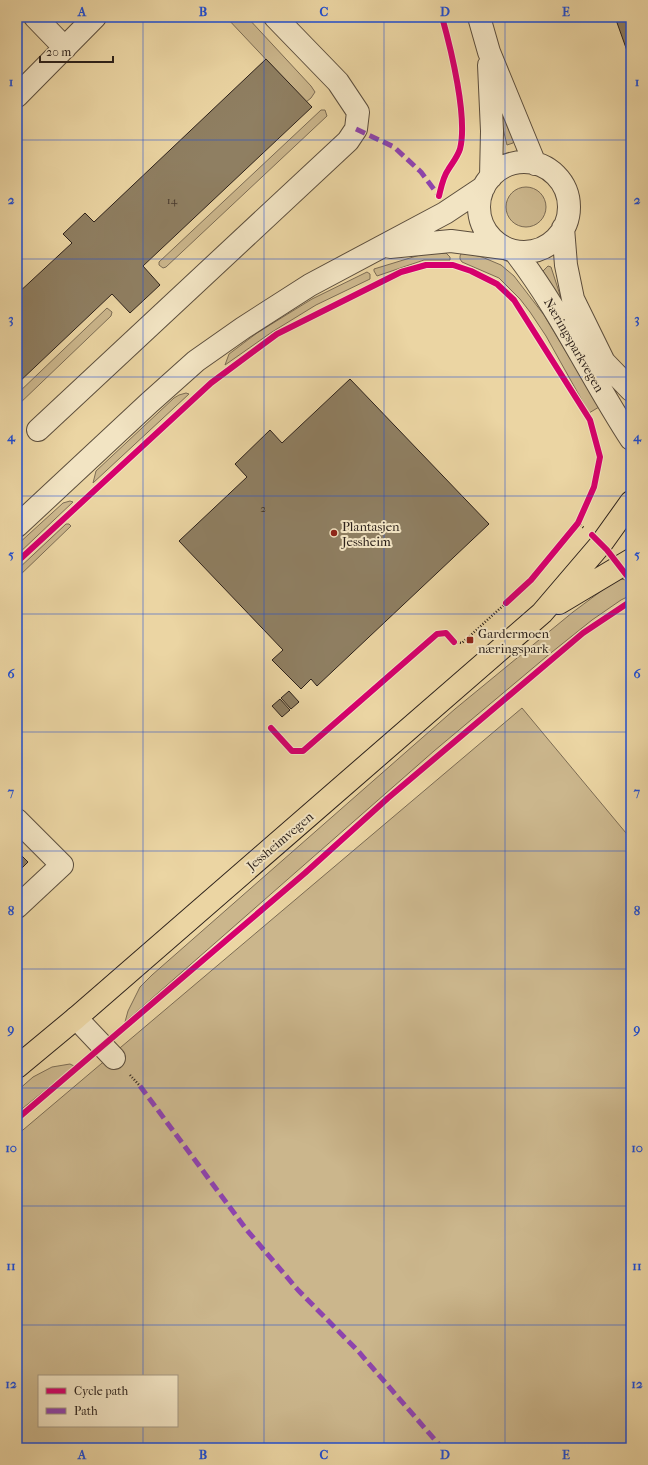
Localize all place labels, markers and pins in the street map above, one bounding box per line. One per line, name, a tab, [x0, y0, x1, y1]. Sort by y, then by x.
place label: Plantasjen Jessheim	[341, 519, 400, 549]
marker: Plantasjen Jessheim	[329, 528, 339, 538]
place label: Gardermoen næringspark	[478, 626, 549, 656]
marker: Gardermoen næringspark	[465, 635, 475, 645]

